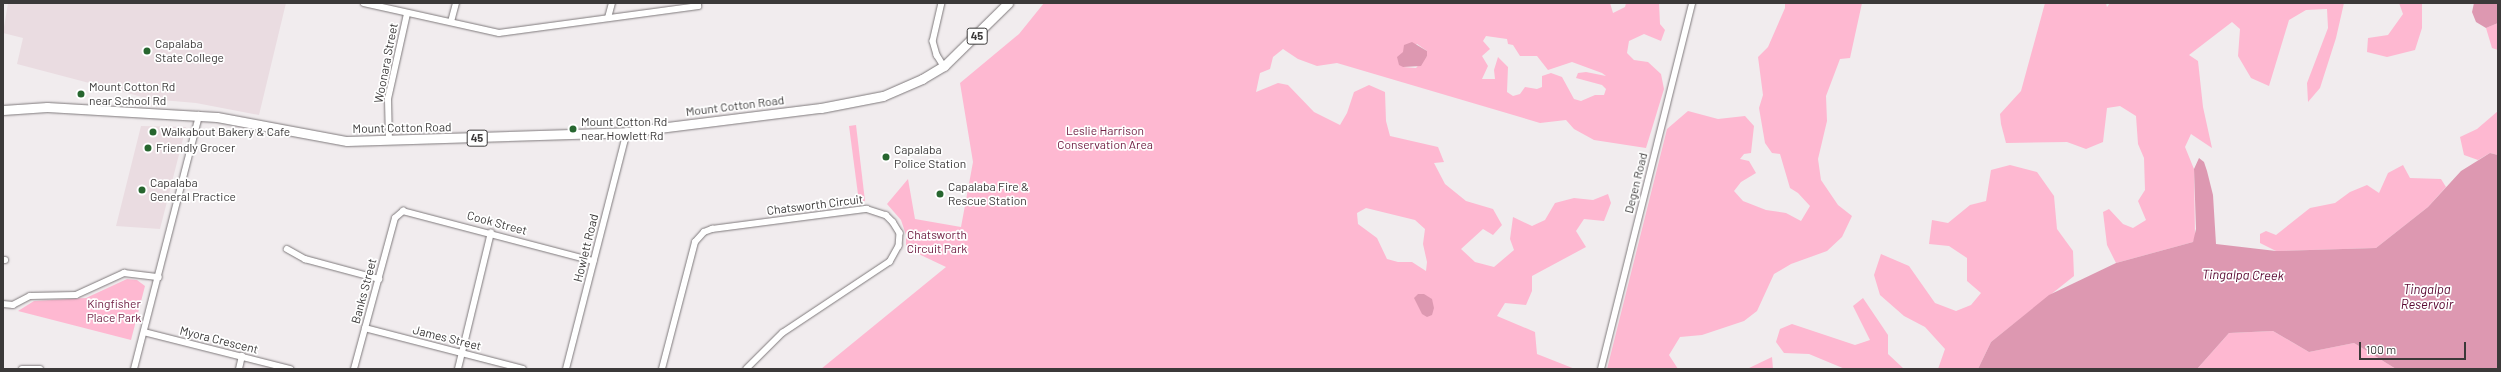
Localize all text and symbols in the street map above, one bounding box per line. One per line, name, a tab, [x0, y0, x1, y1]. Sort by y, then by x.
street label: Woonara Street	[371, 22, 401, 104]
road number: 45	[966, 27, 988, 45]
place label: Capalaba State College	[155, 37, 224, 65]
marker: Capalaba State College	[142, 46, 152, 56]
place label: Mount Cotton Rd near School Rd	[89, 80, 175, 108]
marker: Mount Cotton Rd near School Rd	[76, 89, 86, 99]
street label: Mount Cotton Road	[685, 93, 785, 119]
place label: Mount Cotton Rd near Howlett Rd	[581, 115, 667, 143]
street label: Mount Cotton Road	[352, 120, 452, 136]
marker: Mount Cotton Rd near Howlett Rd	[568, 124, 578, 134]
park label: Leslie Harrison Conservation Area	[1057, 124, 1153, 152]
place label: Walkabout Bakery & Cafe	[161, 125, 290, 139]
marker: Walkabout Bakery & Cafe	[148, 127, 158, 137]
road number: 45	[466, 129, 488, 147]
place label: Friendly Grocer	[156, 141, 235, 155]
marker: Friendly Grocer	[143, 143, 153, 153]
place label: Capalaba Police Station	[894, 143, 966, 171]
street label: Degen Road	[1622, 151, 1650, 215]
marker: Capalaba Police Station	[881, 152, 891, 162]
place label: Capalaba General Practice	[150, 176, 236, 204]
place label: Capalaba Fire & Rescue Station	[948, 180, 1029, 208]
marker: Capalaba General Practice	[137, 185, 147, 195]
marker: Capalaba Fire & Rescue Station	[935, 189, 945, 199]
street label: Chatsworth Circuit	[766, 192, 864, 218]
street label: Cook Street	[465, 208, 529, 238]
street label: Howlett Road	[571, 213, 601, 283]
park label: Chatsworth Circuit Park	[907, 228, 967, 256]
street label: Banks Street	[348, 257, 380, 325]
water label: Tingalpa Creek	[2202, 266, 2284, 284]
water label: Tingalpa Reservoir	[2401, 282, 2453, 313]
park label: Kingfisher Place Park	[87, 297, 141, 325]
street label: Myora Crescent	[178, 323, 260, 357]
street label: James Street	[411, 323, 483, 353]
scale bar	[2361, 334, 2468, 360]
text: 100 m	[2366, 342, 2396, 356]

